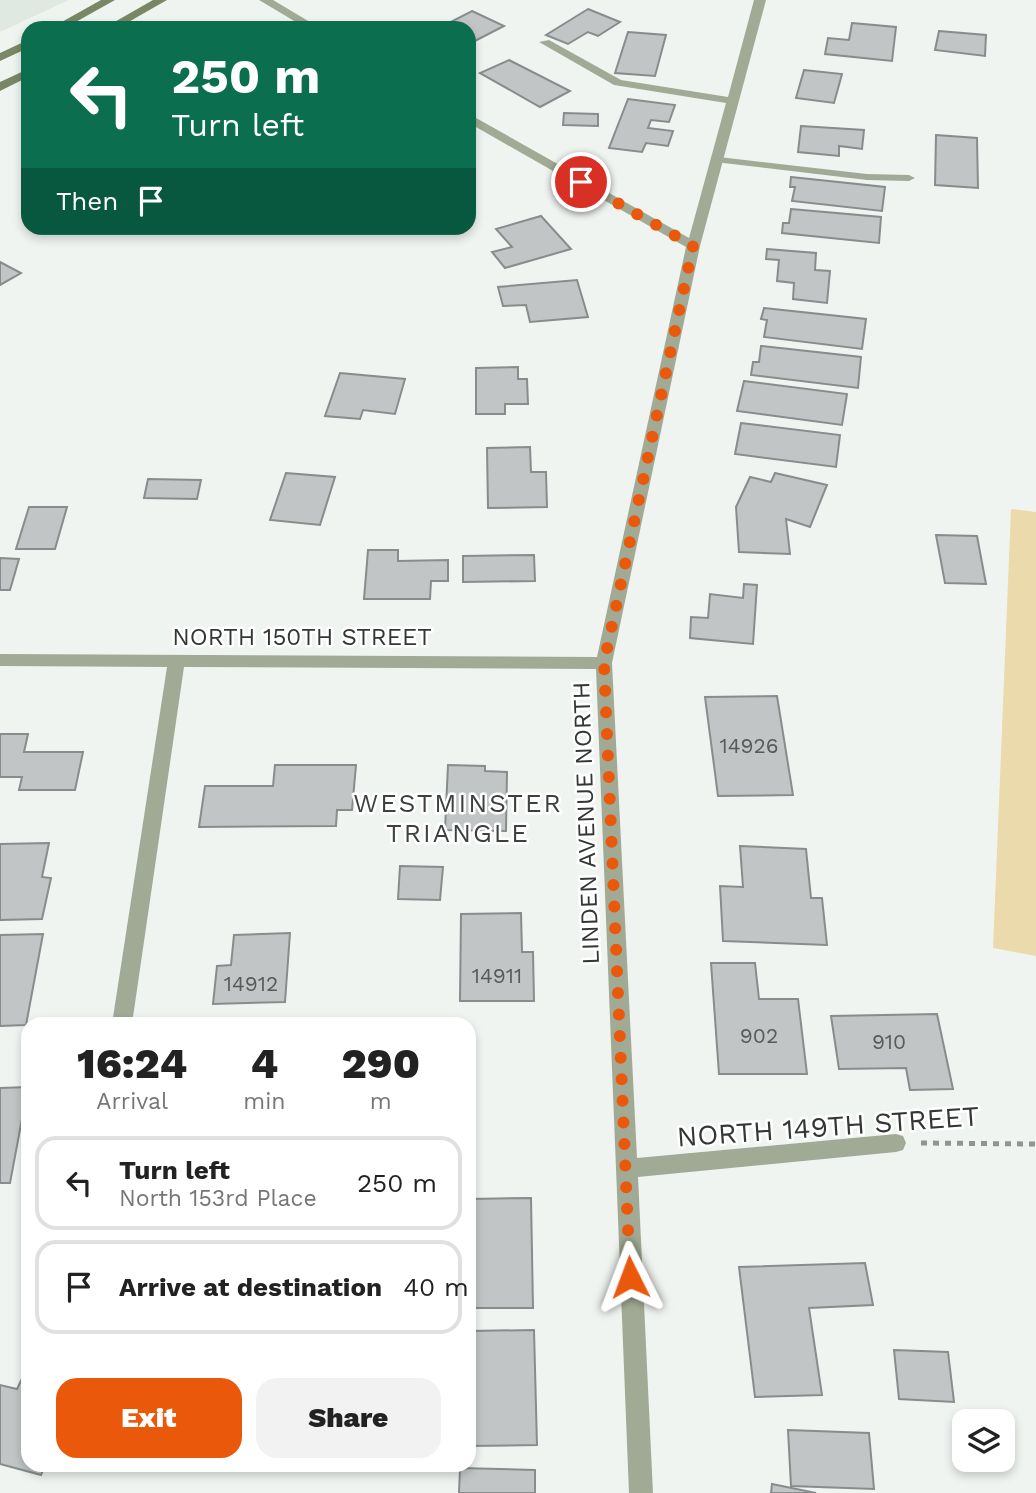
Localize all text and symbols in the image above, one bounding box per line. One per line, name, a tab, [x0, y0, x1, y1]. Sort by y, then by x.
text: 250 m	[171, 47, 320, 105]
icon: left	[56, 49, 147, 140]
text: Turn left	[171, 106, 304, 144]
pin	[551, 152, 611, 212]
icon: arrive	[562, 163, 600, 201]
icon: arrive	[132, 182, 170, 220]
text: Then	[56, 186, 118, 216]
street label: NORTH 150TH STREET	[172, 623, 432, 651]
street label: LINDEN AVENUE NORTH	[567, 681, 605, 965]
house number: 14926	[720, 733, 779, 758]
district label: WESTMINSTER TRIANGLE	[353, 788, 563, 848]
house number: 14911	[472, 963, 522, 988]
house number: 14912	[224, 971, 278, 996]
house number: 902	[740, 1023, 778, 1048]
house number: 910	[872, 1029, 906, 1054]
text: 16:24	[77, 1039, 187, 1088]
text: 4	[251, 1039, 278, 1088]
text: 290	[342, 1039, 420, 1088]
text: Arrival	[96, 1088, 168, 1115]
text: min	[243, 1088, 286, 1115]
text: m	[370, 1088, 392, 1115]
street label: NORTH 149TH STREET	[676, 1099, 981, 1154]
text: Turn left	[119, 1155, 230, 1185]
icon: left	[60, 1164, 98, 1202]
text: 250 m	[357, 1168, 437, 1198]
text: North 153rd Place	[119, 1185, 317, 1212]
position arrow	[593, 1240, 667, 1314]
icon: arrive	[60, 1268, 98, 1306]
text: Arrive at destination	[119, 1272, 382, 1302]
text: 40 m	[403, 1272, 469, 1302]
button: Exit	[56, 1378, 242, 1458]
button: Share	[256, 1378, 441, 1458]
map controls	[952, 1409, 1015, 1472]
button: layers	[952, 1409, 1015, 1472]

